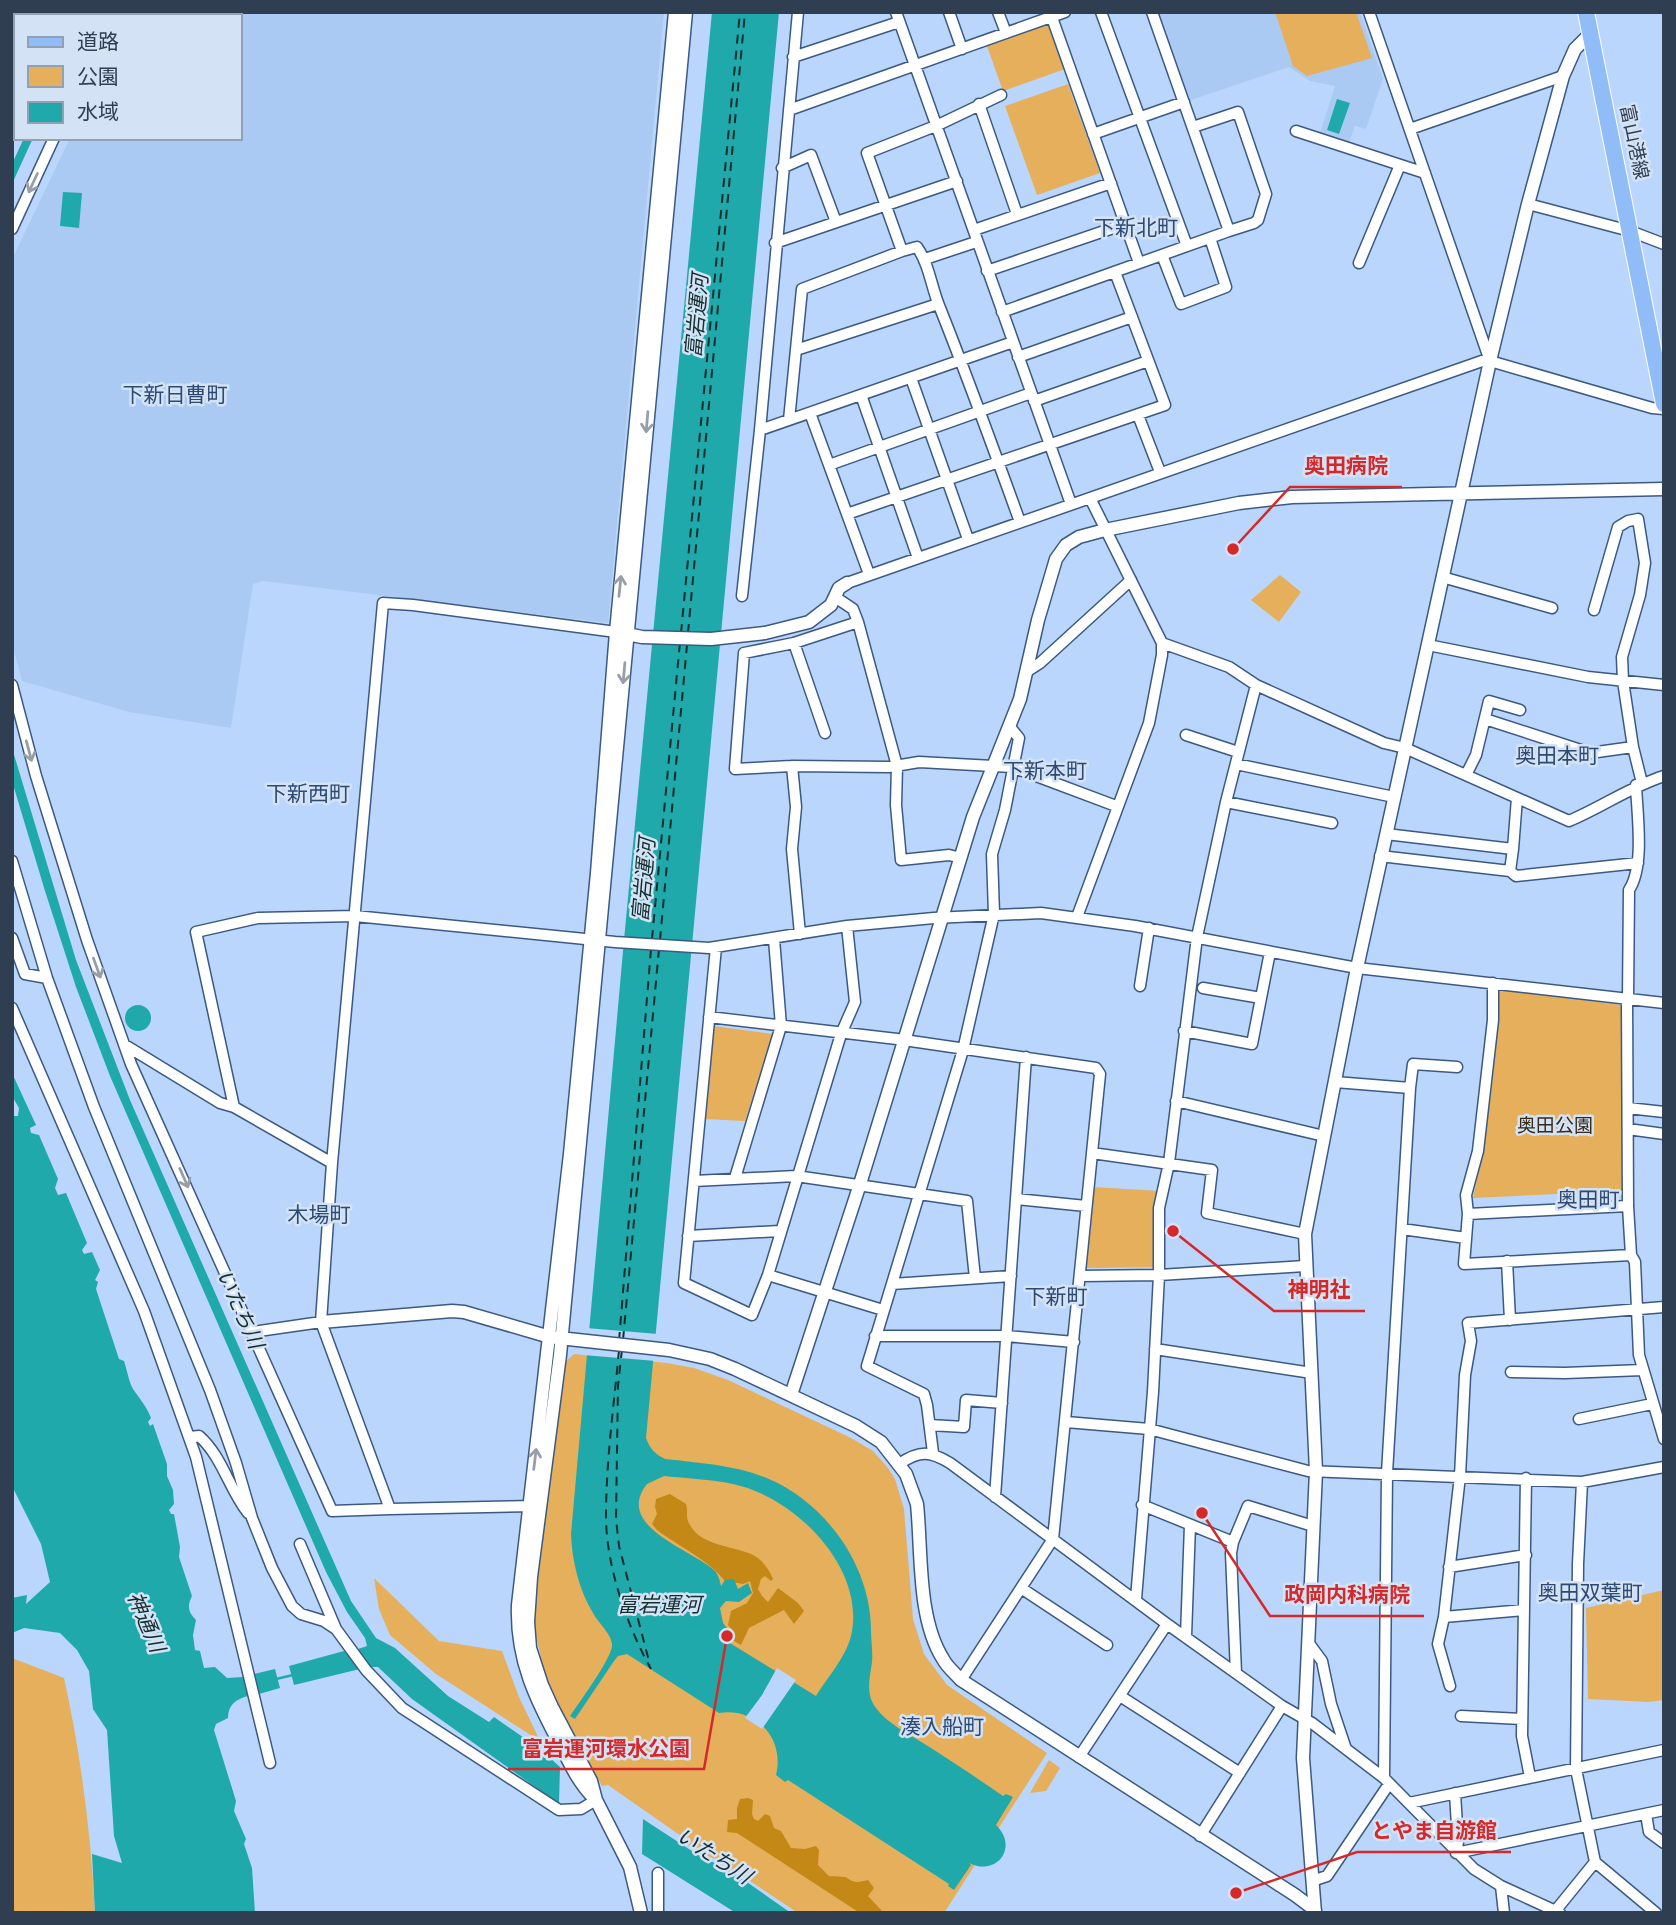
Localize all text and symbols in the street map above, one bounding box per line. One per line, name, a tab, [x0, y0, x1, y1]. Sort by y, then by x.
legend	[14, 14, 242, 140]
text: 道路	[77, 29, 119, 55]
text: 公園	[77, 64, 119, 90]
text: 水域	[77, 99, 119, 125]
street label: 富山港線	[1614, 102, 1654, 182]
one-way arrow	[25, 172, 39, 193]
district label: 下新北町	[1094, 215, 1178, 241]
water label: 富岩運河	[680, 269, 714, 359]
district label: 下新日曹町	[123, 382, 228, 408]
one-way arrow	[640, 410, 653, 433]
callout: 奥田病院	[1290, 445, 1402, 487]
text: 奥田病院	[1304, 453, 1388, 479]
one-way arrow	[614, 575, 627, 597]
one-way arrow	[617, 661, 630, 683]
one-way arrow	[24, 740, 37, 762]
district label: 奥田本町	[1515, 743, 1599, 769]
district label: 下新本町	[1003, 758, 1087, 784]
district label: 下新西町	[266, 781, 350, 807]
water label: 富岩運河	[627, 833, 661, 923]
one-way arrow	[92, 957, 104, 979]
park label: 奥田公園	[1517, 1114, 1593, 1138]
one-way arrow	[178, 1167, 191, 1189]
district label: 奥田町	[1557, 1187, 1620, 1213]
district label: 木場町	[288, 1202, 351, 1228]
water label: いたち川	[211, 1265, 270, 1354]
callout: 神明社	[1274, 1269, 1365, 1311]
text: 神明社	[1288, 1277, 1351, 1303]
district label: 下新町	[1025, 1284, 1088, 1310]
one-way arrow	[529, 1448, 542, 1471]
callout: 政岡内科病院	[1270, 1574, 1424, 1616]
district label: 奥田双葉町	[1538, 1580, 1643, 1606]
text: 政岡内科病院	[1284, 1582, 1410, 1608]
water label: 神通川	[122, 1588, 171, 1658]
water label: 富岩運河	[617, 1592, 705, 1618]
district label: 湊入船町	[900, 1714, 984, 1740]
callout: 富岩運河環水公園	[508, 1727, 704, 1769]
text: 富岩運河環水公園	[522, 1736, 690, 1762]
callout: とやま自游館	[1357, 1810, 1511, 1852]
text: とやま自游館	[1371, 1818, 1497, 1844]
water label: いたち川	[672, 1822, 758, 1891]

